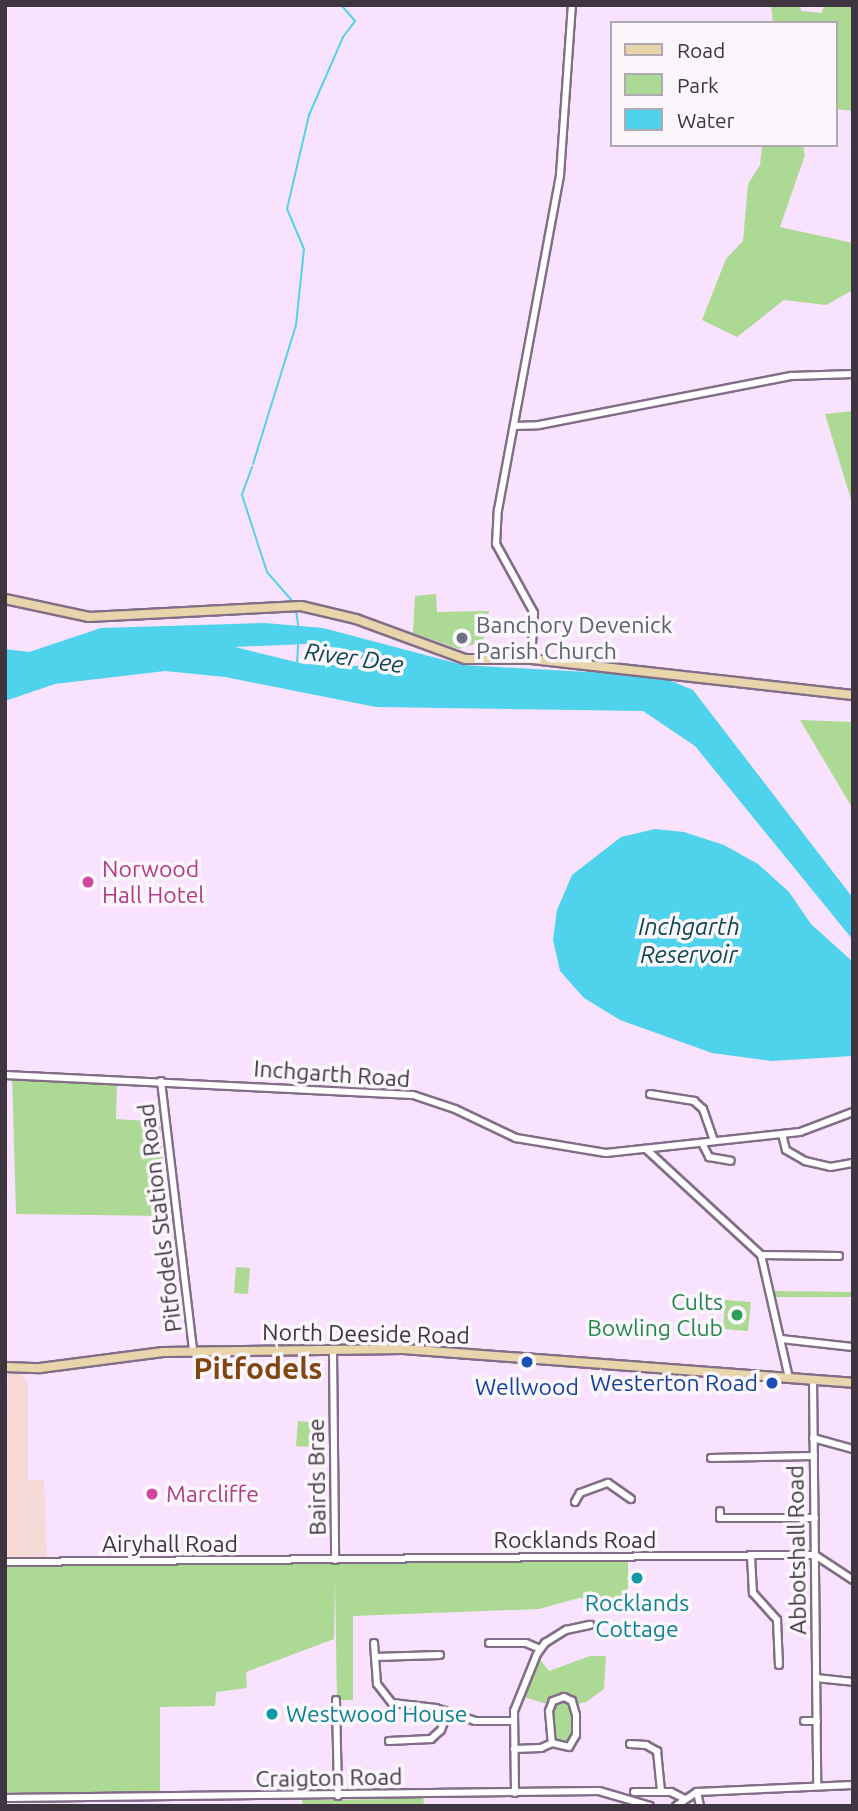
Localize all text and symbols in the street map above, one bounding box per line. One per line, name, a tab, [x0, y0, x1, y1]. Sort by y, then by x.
legend	[610, 21, 837, 147]
text: Road	[677, 38, 725, 62]
text: Park	[677, 73, 719, 97]
text: Water	[677, 108, 735, 132]
place label: Banchory Devenick Parish Church	[476, 611, 672, 665]
marker: Banchory Devenick Parish Church	[454, 630, 470, 646]
water label: River Dee	[303, 637, 405, 679]
place label: Norwood Hall Hotel	[102, 855, 204, 909]
marker: Norwood Hall Hotel	[80, 874, 96, 890]
water label: Inchgarth Reservoir	[638, 913, 740, 969]
street label: Inchgarth Road	[253, 1055, 411, 1093]
street label: Pitfodels Station Road	[132, 1102, 188, 1334]
place label: Cults Bowling Club	[587, 1288, 723, 1342]
marker: Cults Bowling Club	[729, 1307, 745, 1323]
street label: North Deeside Road	[262, 1318, 470, 1350]
district label: Pitfodels	[194, 1350, 322, 1386]
marker: Wellwood	[519, 1354, 535, 1370]
place label: Westerton Road	[590, 1369, 758, 1397]
place label: Wellwood	[475, 1373, 579, 1401]
marker: Westerton Road	[764, 1375, 780, 1391]
street label: Bairds Brae	[302, 1418, 332, 1536]
street label: Abbotshall Road	[782, 1465, 812, 1635]
place label: Marcliffe	[166, 1480, 259, 1508]
marker: Marcliffe	[144, 1486, 160, 1502]
street label: Rocklands Road	[494, 1526, 656, 1554]
street label: Airyhall Road	[102, 1530, 238, 1558]
marker: Rocklands Cottage	[629, 1570, 645, 1586]
place label: Rocklands Cottage	[585, 1589, 689, 1643]
place label: Westwood House	[286, 1700, 467, 1728]
marker: Westwood House	[264, 1706, 280, 1722]
street label: Craigton Road	[255, 1763, 403, 1793]

